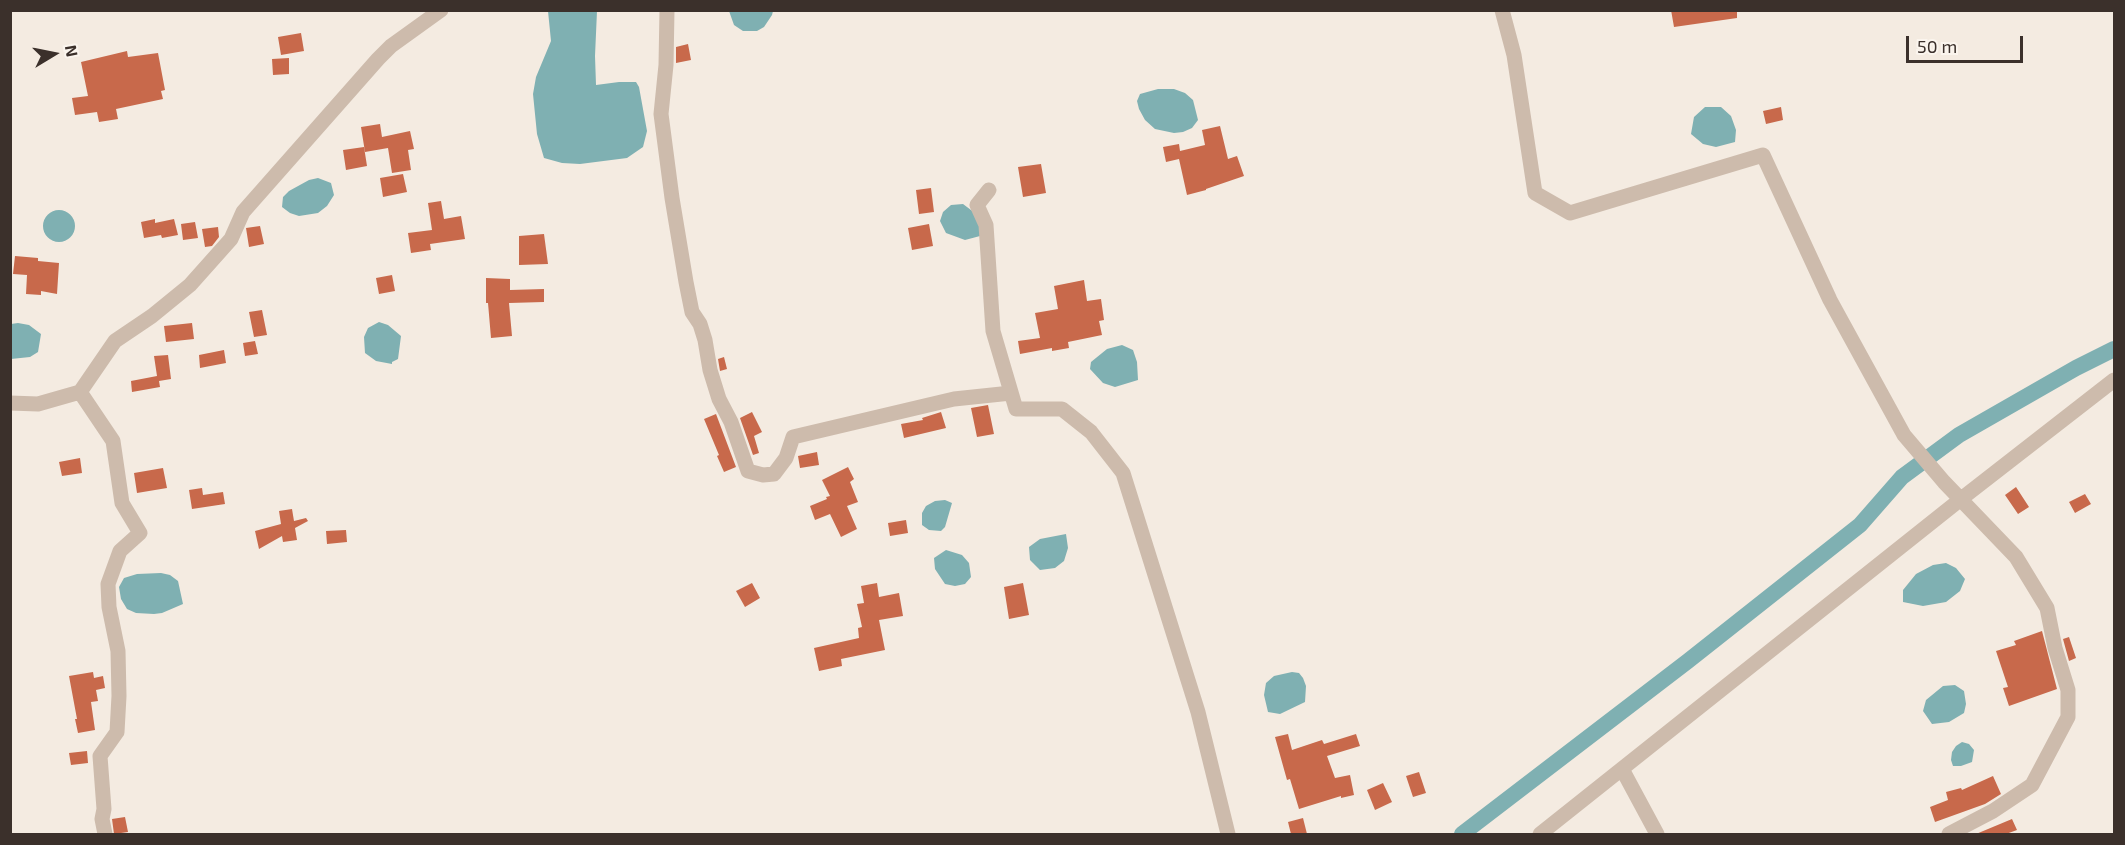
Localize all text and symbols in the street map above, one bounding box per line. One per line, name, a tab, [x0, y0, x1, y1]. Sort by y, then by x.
north arrow	[24, 24, 84, 84]
scale bar	[1909, 24, 2026, 62]
text: 50 m	[1917, 35, 1957, 57]
text: N	[62, 43, 83, 58]

